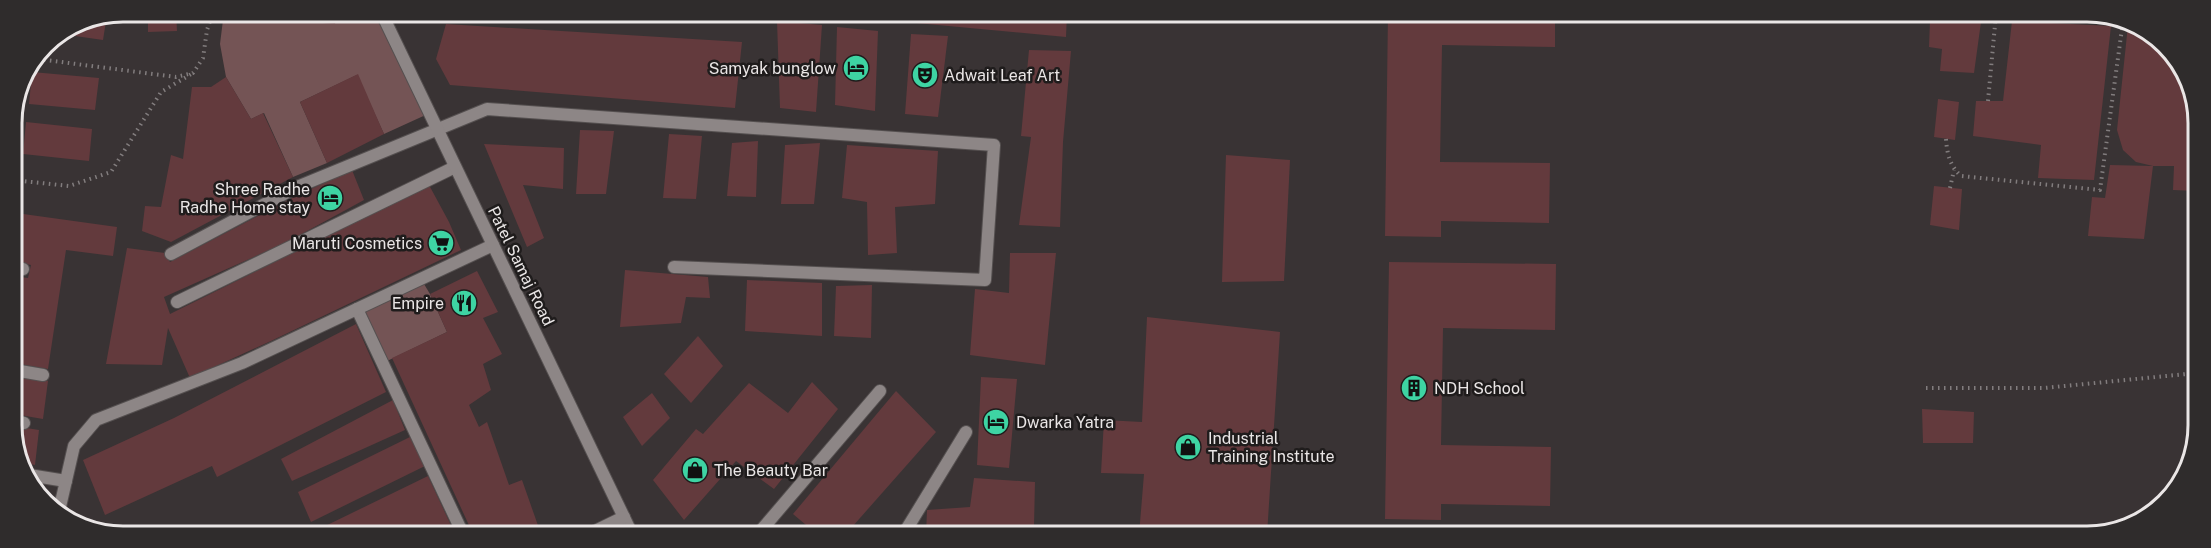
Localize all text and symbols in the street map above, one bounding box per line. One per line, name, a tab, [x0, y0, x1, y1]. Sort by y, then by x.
hotel icon: Samyak bunglow	[841, 53, 871, 83]
place label: Samyak bunglow	[709, 59, 837, 78]
theatre icon: Adwait Leaf Art	[910, 60, 940, 90]
place label: Adwait Leaf Art	[944, 66, 1060, 85]
place label: Shree Radhe Radhe Home stay	[180, 180, 310, 217]
hotel icon: Shree Radhe Radhe Home stay	[315, 183, 345, 213]
street label: Patel Samaj Road	[484, 203, 558, 329]
supermarket icon: Maruti Cosmetics	[426, 228, 456, 258]
place label: Maruti Cosmetics	[292, 234, 422, 253]
restaurant icon: Empire	[449, 288, 479, 318]
place label: Empire	[392, 294, 444, 313]
building icon: NDH School	[1399, 373, 1429, 403]
place label: NDH School	[1434, 379, 1525, 398]
hotel icon: Dwarka Yatra	[981, 407, 1011, 437]
place label: Dwarka Yatra	[1016, 413, 1114, 432]
place label: Industrial Training Institute	[1208, 429, 1335, 466]
shop icon: Industrial Training Institute	[1173, 432, 1203, 462]
shop icon: The Beauty Bar	[680, 455, 710, 485]
place label: The Beauty Bar	[714, 461, 828, 480]

